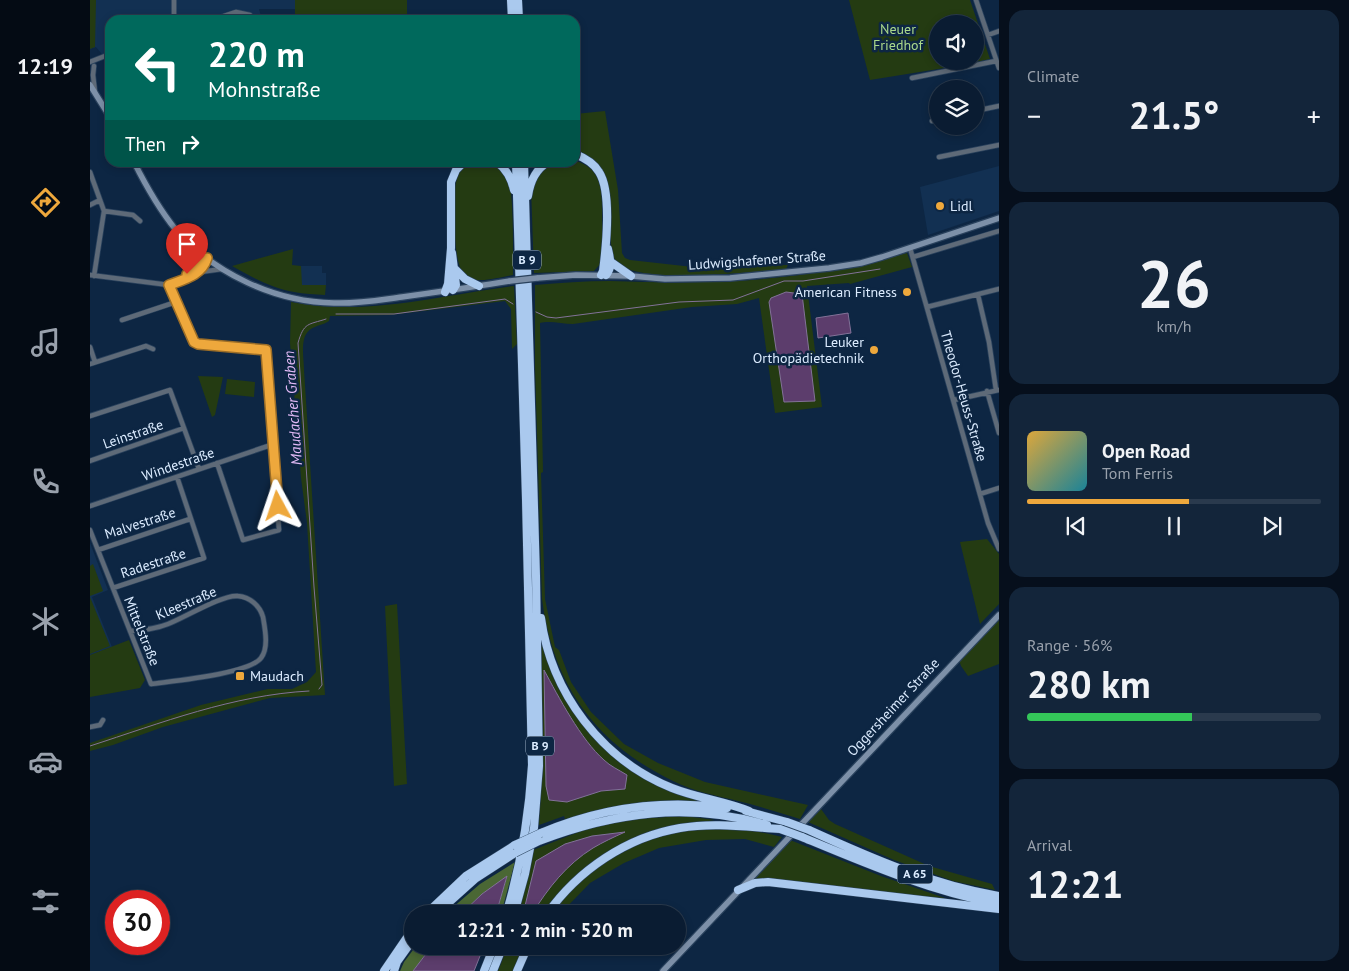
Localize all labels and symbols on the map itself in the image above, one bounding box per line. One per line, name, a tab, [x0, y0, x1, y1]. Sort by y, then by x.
park label: Neuer Friedhof	[873, 20, 923, 54]
place label: Lidl	[950, 197, 973, 215]
marker: Lidl	[934, 200, 946, 212]
pin	[166, 223, 208, 274]
street label: Ludwigshafener Straße	[688, 246, 826, 274]
road number: B 9	[513, 250, 541, 270]
place label: American Fitness	[795, 283, 897, 301]
marker: American Fitness	[901, 286, 913, 298]
street label: Theodor-Heuss-Straße	[937, 329, 991, 463]
place label: Leuker Orthopädietechnik	[753, 333, 864, 367]
marker: Leuker Orthopädietechnik	[868, 344, 880, 356]
water label: Maudacher Graben	[279, 350, 306, 466]
street label: Leinstraße	[100, 415, 166, 453]
street label: Windestraße	[139, 443, 217, 485]
position arrow	[251, 479, 303, 531]
street label: Malvestraße	[102, 503, 178, 543]
street label: Radestraße	[118, 544, 188, 582]
street label: Kleestraße	[153, 582, 219, 624]
street label: Mittelstraße	[120, 594, 164, 668]
street label: Oggersheimer Straße	[843, 654, 943, 760]
place label: Maudach	[250, 667, 304, 685]
marker: Maudach	[234, 670, 246, 682]
road number: B 9	[526, 736, 554, 756]
road number: A 65	[898, 864, 932, 884]
speed limit sign: 30	[105, 890, 170, 955]

